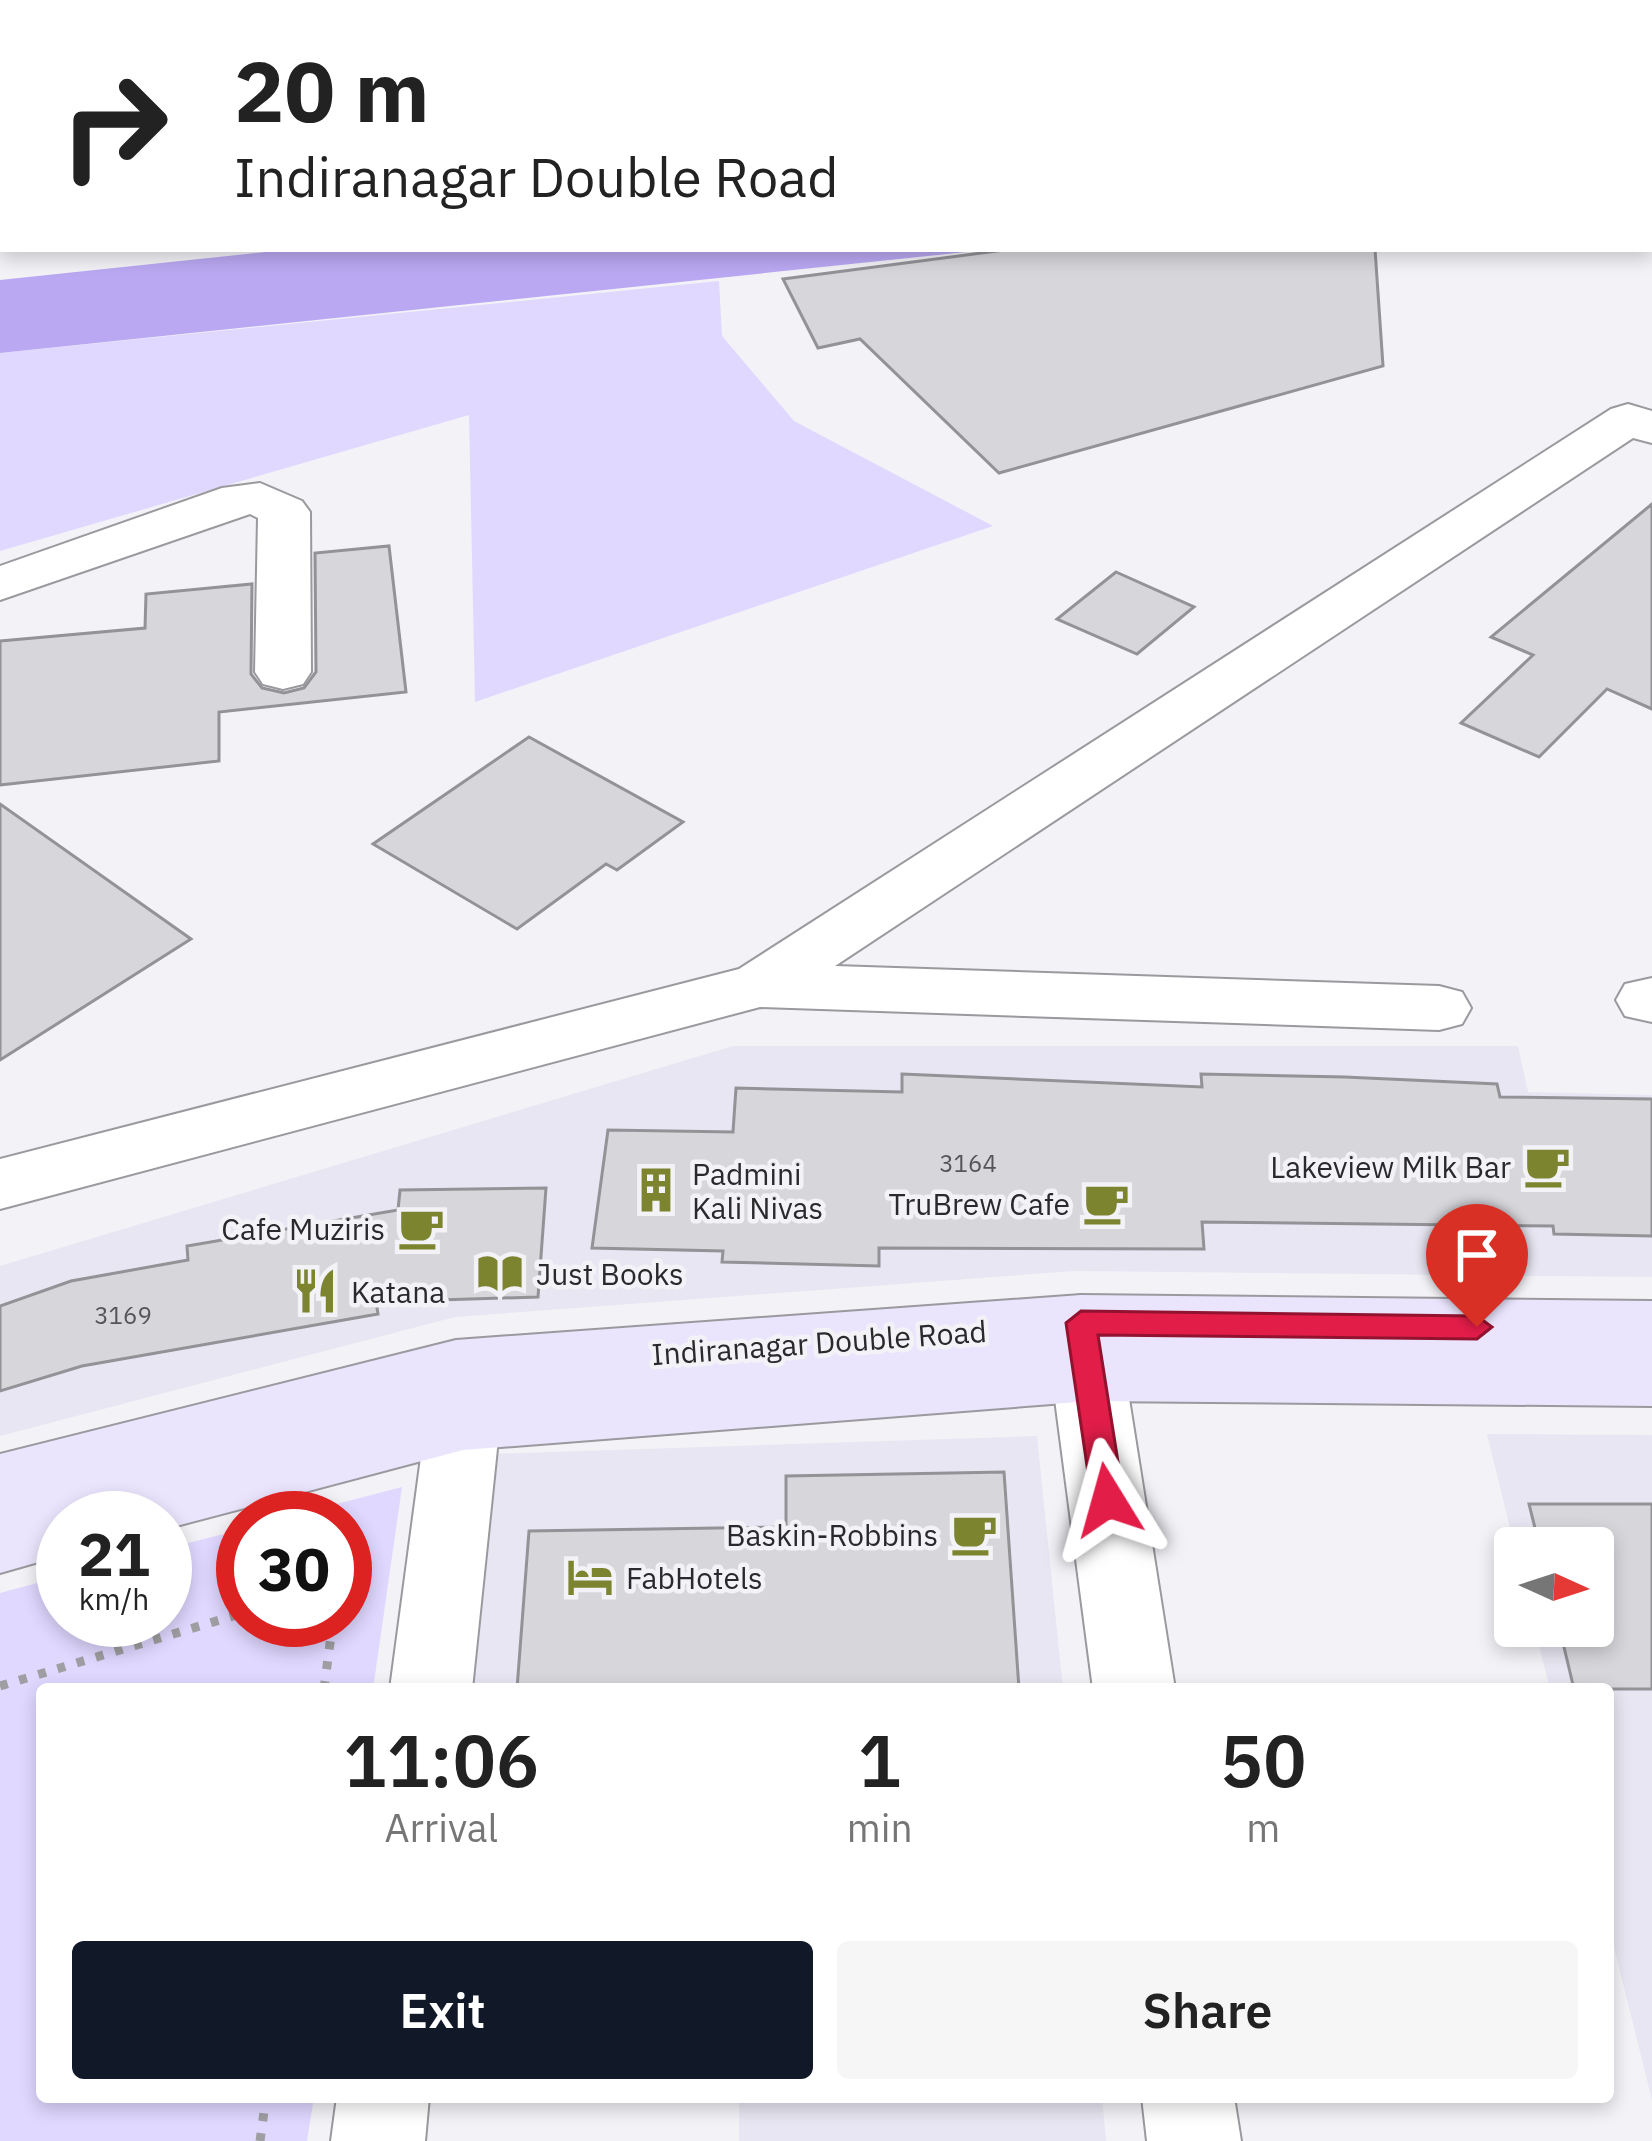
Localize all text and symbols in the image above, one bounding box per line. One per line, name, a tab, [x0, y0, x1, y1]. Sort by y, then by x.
text: 20 m	[234, 36, 430, 145]
icon: right	[36, 48, 192, 204]
text: Indiranagar Double Road	[234, 142, 838, 212]
cafe icon: Lakeview Milk Bar	[1522, 1141, 1572, 1191]
house number: 3164	[939, 1147, 997, 1179]
place label: Lakeview Milk Bar	[1270, 1147, 1511, 1186]
place label: Padmini Kali Nivas	[692, 1154, 823, 1227]
building icon: Padmini Kali Nivas	[631, 1165, 681, 1215]
cafe icon: TruBrew Cafe	[1081, 1178, 1131, 1228]
place label: TruBrew Cafe	[889, 1184, 1070, 1223]
cafe icon: Cafe Muziris	[396, 1203, 446, 1253]
pin	[1426, 1204, 1528, 1327]
place label: Cafe Muziris	[221, 1209, 385, 1248]
icon: arrive	[1444, 1222, 1510, 1288]
library icon: Just Books	[475, 1248, 525, 1298]
place label: Just Books	[536, 1254, 684, 1293]
restaurant icon: Katana	[290, 1266, 340, 1316]
place label: Katana	[351, 1272, 445, 1311]
house number: 3169	[94, 1299, 152, 1331]
street label: Indiranagar Double Road	[650, 1311, 988, 1373]
position arrow	[1045, 1437, 1171, 1563]
speed limit sign: 30	[216, 1491, 372, 1647]
cafe icon: Baskin-Robbins	[949, 1509, 999, 1559]
text: 21	[78, 1514, 150, 1593]
place label: Baskin-Robbins	[726, 1515, 938, 1554]
north arrow	[1494, 1527, 1614, 1647]
map controls	[1494, 1527, 1614, 1647]
hotel icon: FabHotels	[565, 1552, 615, 1602]
place label: FabHotels	[626, 1558, 763, 1597]
text: km/h	[79, 1579, 149, 1618]
text: 11:06	[343, 1713, 539, 1807]
text: 1	[858, 1713, 901, 1807]
text: 50	[1220, 1713, 1307, 1807]
text: Arrival	[385, 1802, 498, 1853]
text: min	[847, 1802, 913, 1853]
text: m	[1246, 1802, 1280, 1853]
button: Exit	[72, 1941, 813, 2079]
button: Share	[837, 1941, 1578, 2079]

